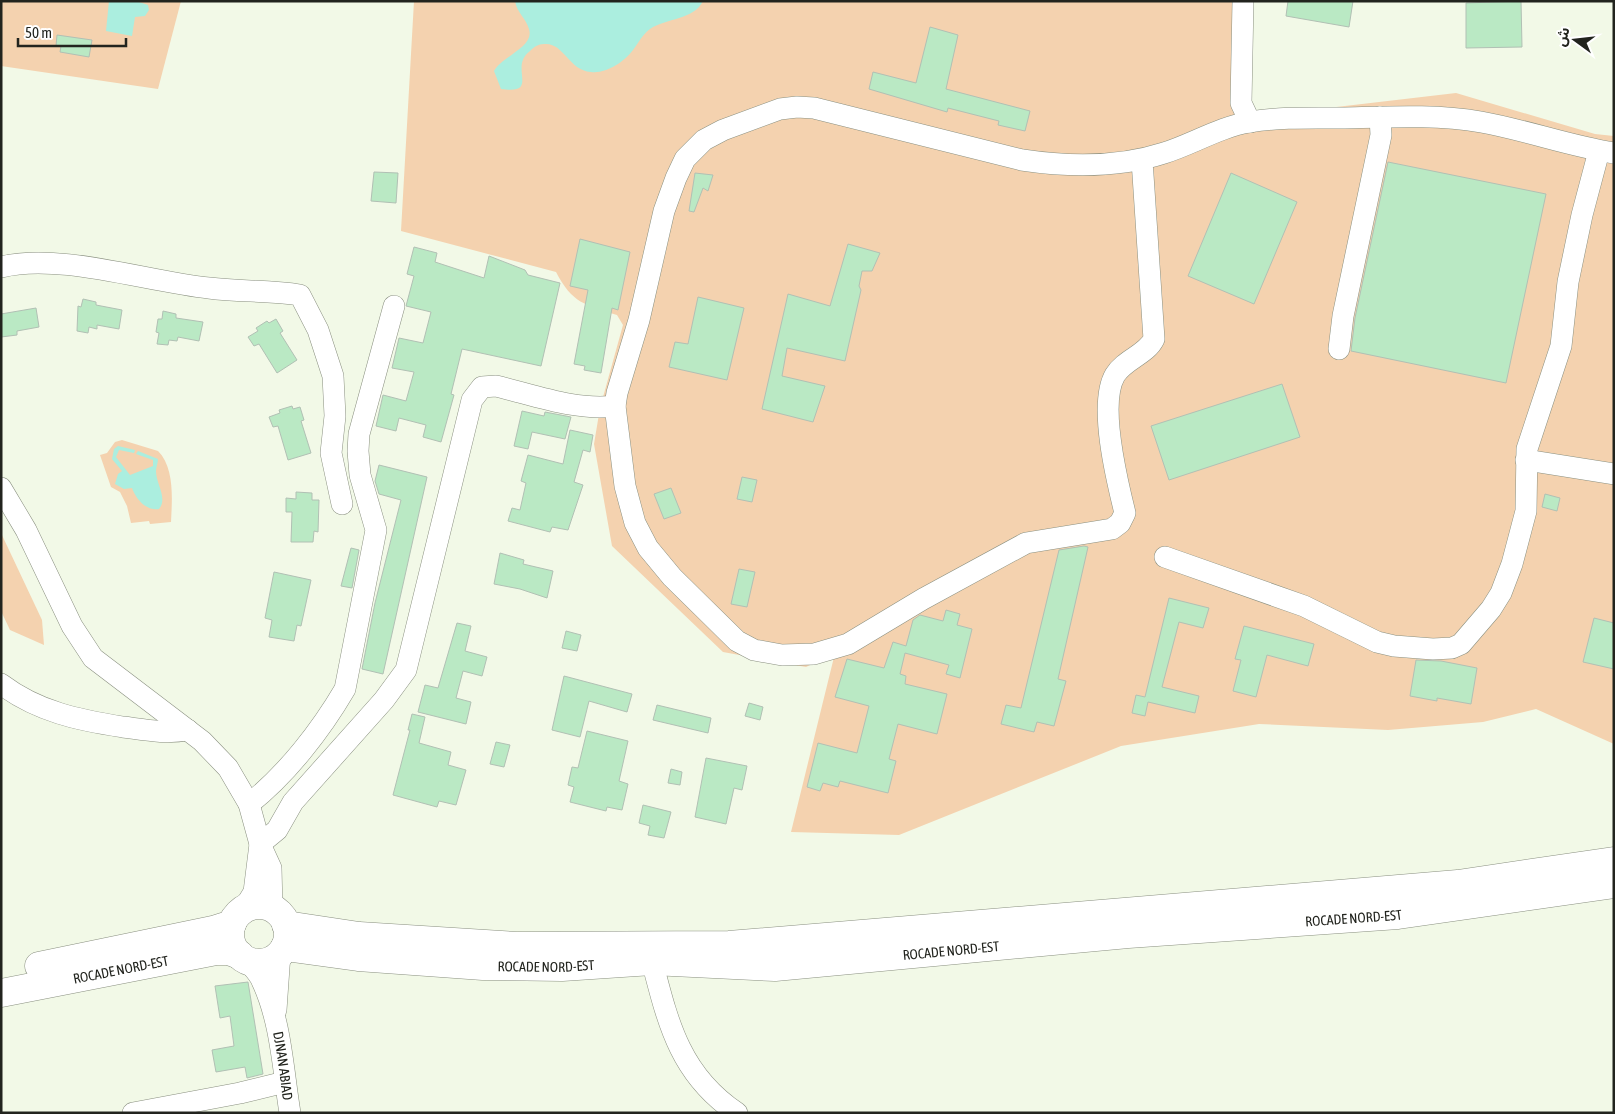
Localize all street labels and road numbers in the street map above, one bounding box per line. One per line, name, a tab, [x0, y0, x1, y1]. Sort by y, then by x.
street label: ROCADE NORD-EST	[1305, 907, 1403, 930]
street label: ROCADE NORD-EST	[902, 938, 1000, 963]
street label: ROCADE NORD-EST	[72, 952, 170, 987]
street label: ROCADE NORD-EST	[497, 957, 595, 975]
street label: DJNAN ABIAD	[270, 1030, 296, 1101]

